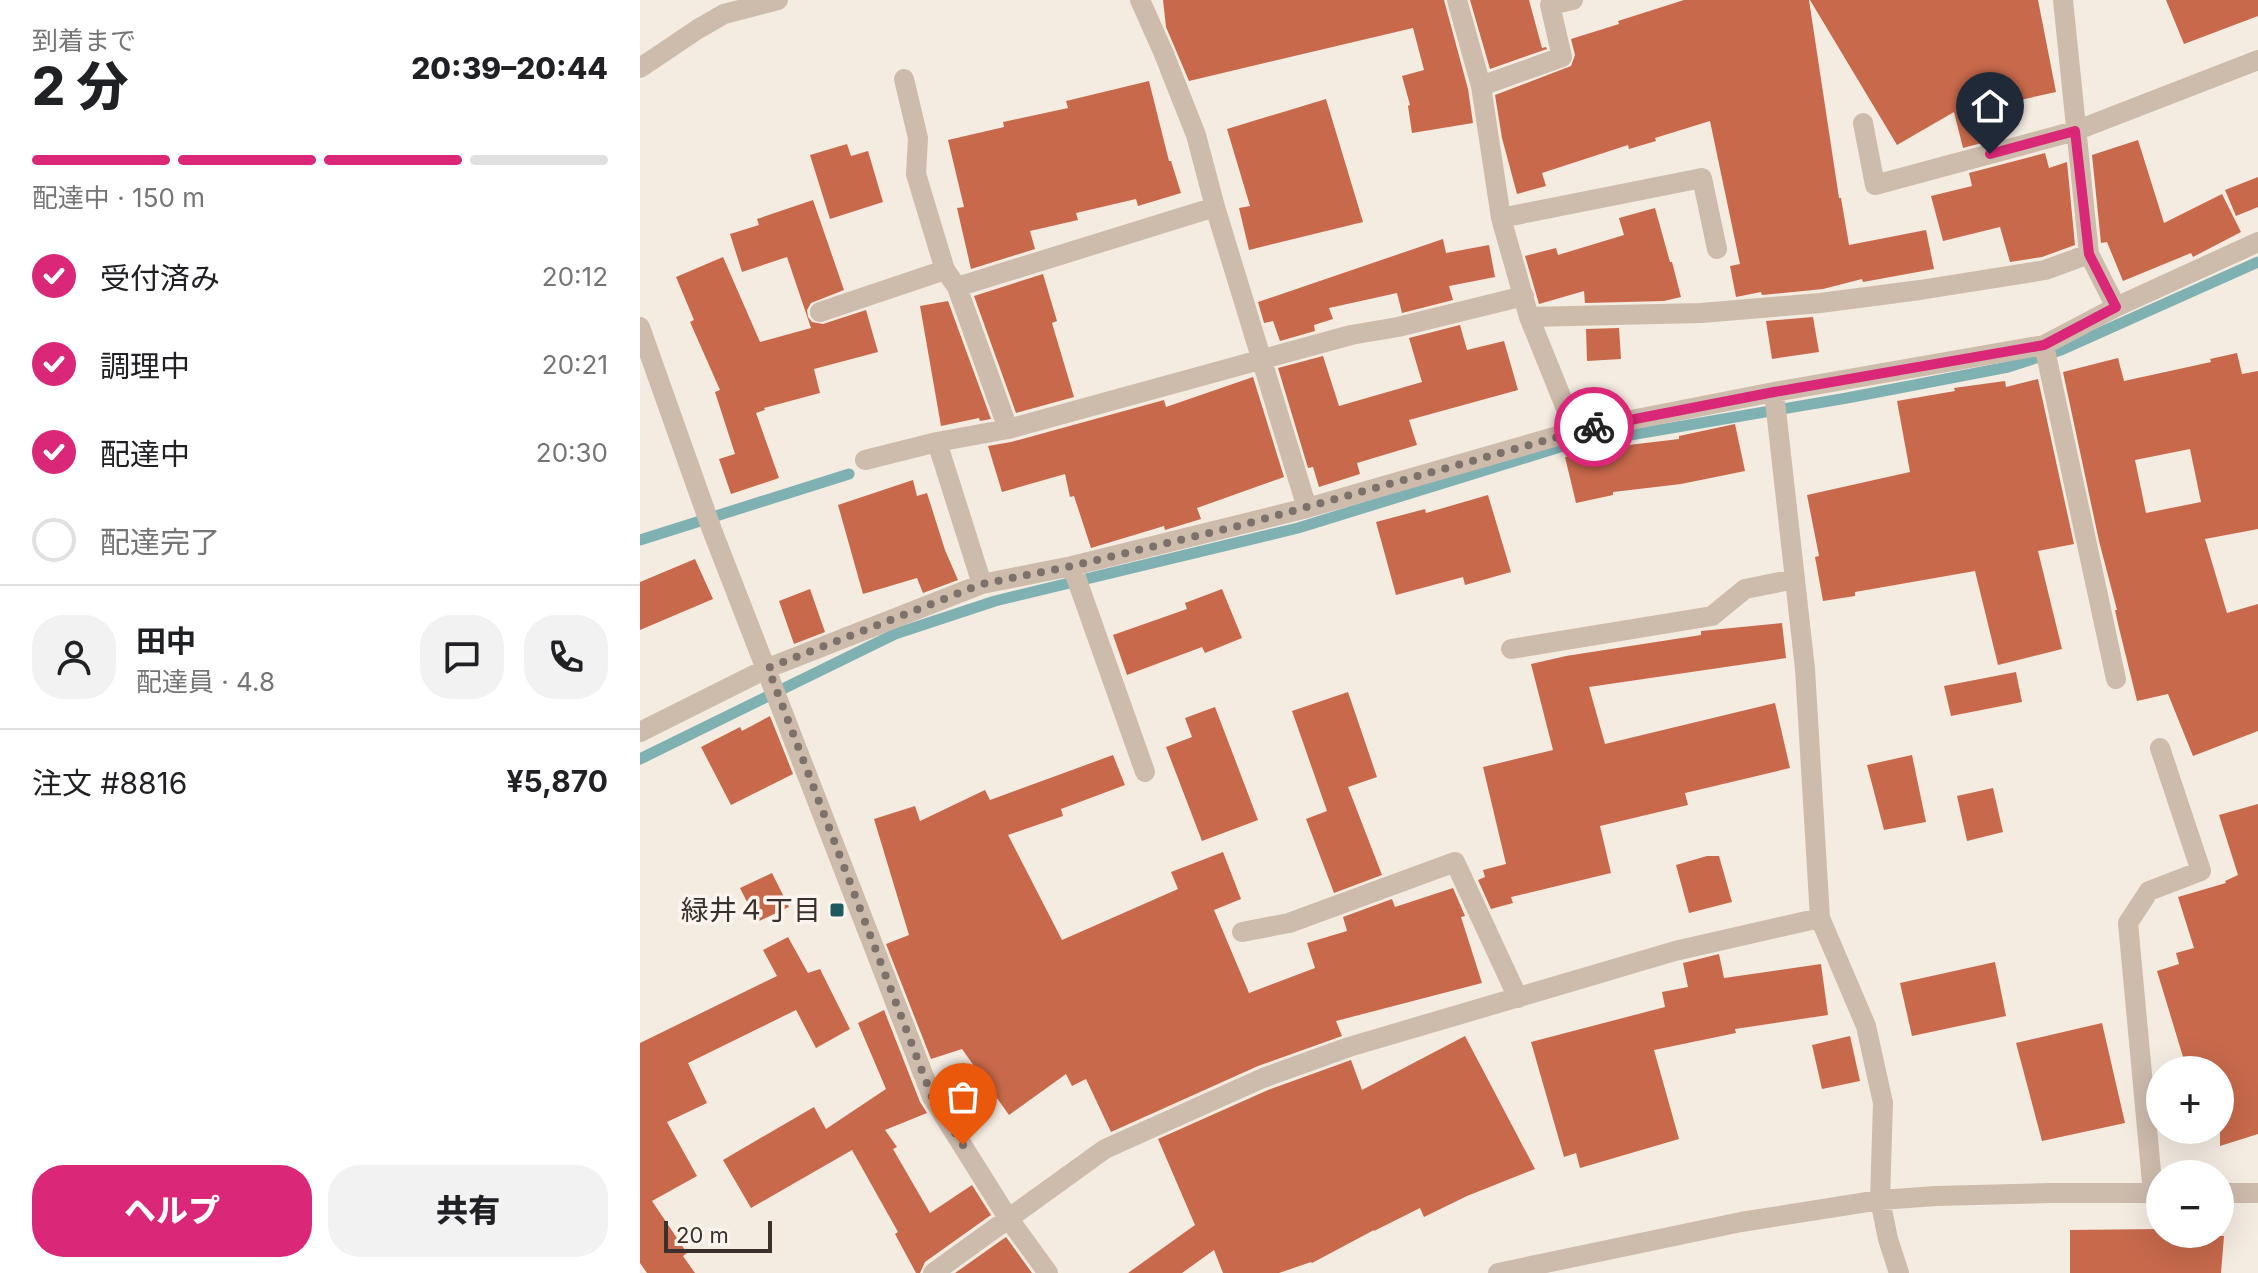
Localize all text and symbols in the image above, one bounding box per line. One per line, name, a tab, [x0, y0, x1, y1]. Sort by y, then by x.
text: 到着まで	[32, 25, 136, 56]
text: 20:39–20:44	[411, 50, 608, 86]
text: 2 分	[32, 55, 129, 118]
pin	[1956, 72, 2024, 154]
icon: home	[1968, 84, 2012, 128]
text: 配達中 · 150 m	[32, 182, 205, 213]
icon: check	[32, 254, 76, 298]
text: 受付済み	[100, 260, 220, 296]
text: 20:12	[542, 261, 608, 292]
icon: check	[32, 342, 76, 386]
text: 調理中	[100, 348, 190, 384]
text: 20:21	[542, 349, 608, 380]
courier	[1554, 387, 1634, 467]
icon: bike	[1572, 405, 1616, 449]
icon: check	[32, 430, 76, 474]
text: 配達中	[100, 436, 190, 472]
text: 20:30	[536, 437, 608, 468]
text: 配達完了	[100, 524, 220, 560]
button: person	[32, 615, 116, 699]
button: chat	[420, 615, 504, 699]
button: phone	[524, 615, 608, 699]
text: 田中	[136, 623, 196, 659]
text: 配達員 · 4.8	[136, 666, 275, 697]
text: ¥5,870	[507, 763, 608, 799]
text: 注文 #8816	[32, 765, 187, 801]
place label: 緑井４丁目	[681, 893, 821, 927]
marker: 緑井４丁目	[828, 901, 846, 919]
map controls	[2146, 1056, 2234, 1248]
button: +	[2146, 1056, 2234, 1144]
pin	[929, 1063, 997, 1145]
icon: bag	[941, 1075, 985, 1119]
button: −	[2146, 1160, 2234, 1248]
button: ヘルプ	[32, 1165, 312, 1257]
button: 共有	[328, 1165, 608, 1257]
scale bar	[664, 1217, 772, 1253]
text: 20 m	[676, 1222, 729, 1248]

